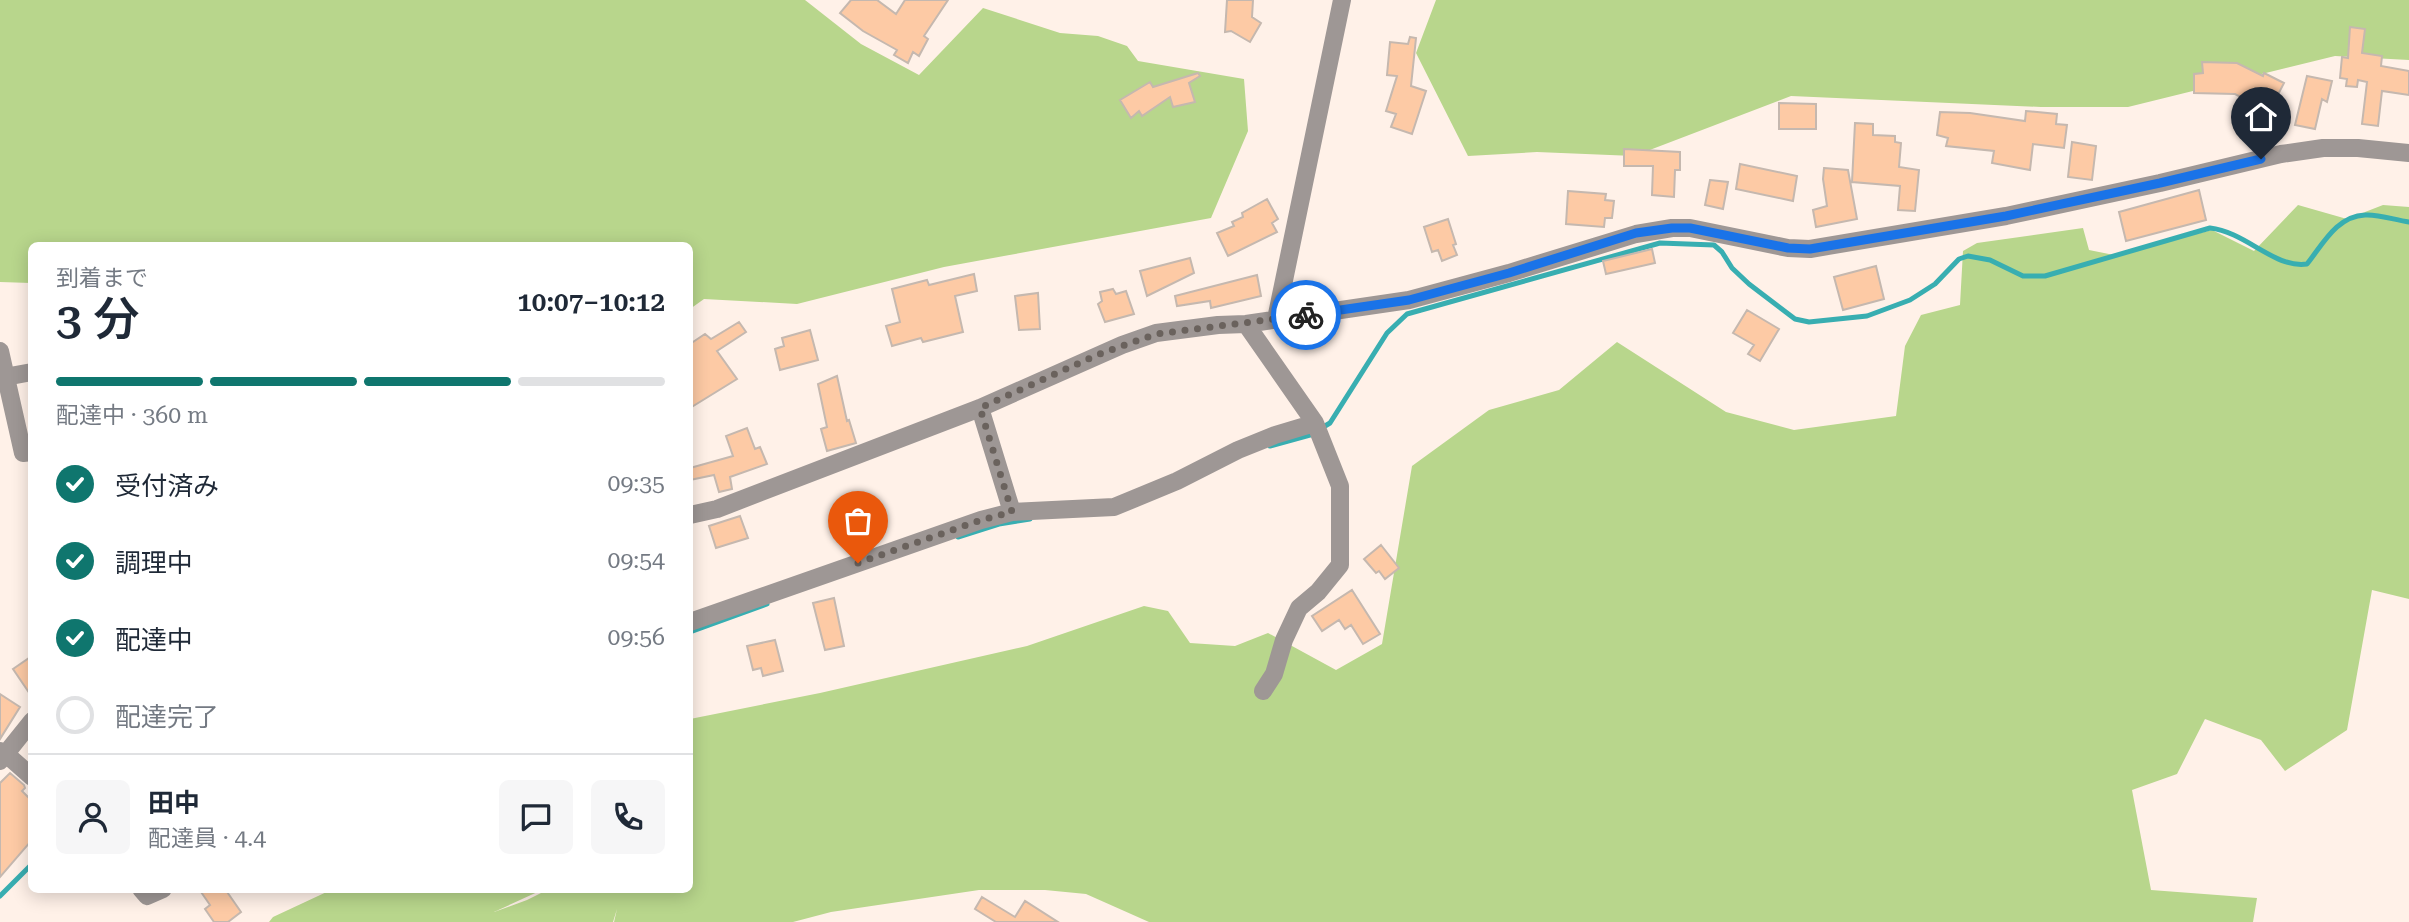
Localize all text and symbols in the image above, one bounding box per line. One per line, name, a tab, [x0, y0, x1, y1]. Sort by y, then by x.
pin	[2231, 87, 2291, 159]
icon: home	[2242, 98, 2280, 136]
text: 到着まで	[56, 265, 148, 292]
courier	[1271, 280, 1341, 350]
text: 10:07–10:12	[517, 287, 665, 317]
text: 3 分	[56, 292, 139, 346]
icon: bike	[1287, 296, 1325, 334]
text: 配達中 · 360 m	[56, 402, 208, 429]
icon: check	[56, 465, 94, 503]
text: 09:35	[608, 470, 665, 497]
text: 受付済み	[115, 471, 219, 501]
pin	[828, 491, 888, 563]
icon: bag	[839, 502, 877, 540]
icon: check	[56, 542, 94, 580]
text: 09:54	[608, 547, 665, 574]
text: 調理中	[115, 548, 193, 578]
icon: check	[56, 619, 94, 657]
text: 09:56	[608, 624, 665, 651]
text: 配達中	[115, 625, 193, 655]
text: 配達完了	[115, 702, 219, 732]
button: person	[56, 780, 130, 854]
button: chat	[499, 780, 573, 854]
button: phone	[591, 780, 665, 854]
text: 田中	[148, 788, 200, 818]
text: 配達員 · 4.4	[148, 825, 266, 852]

